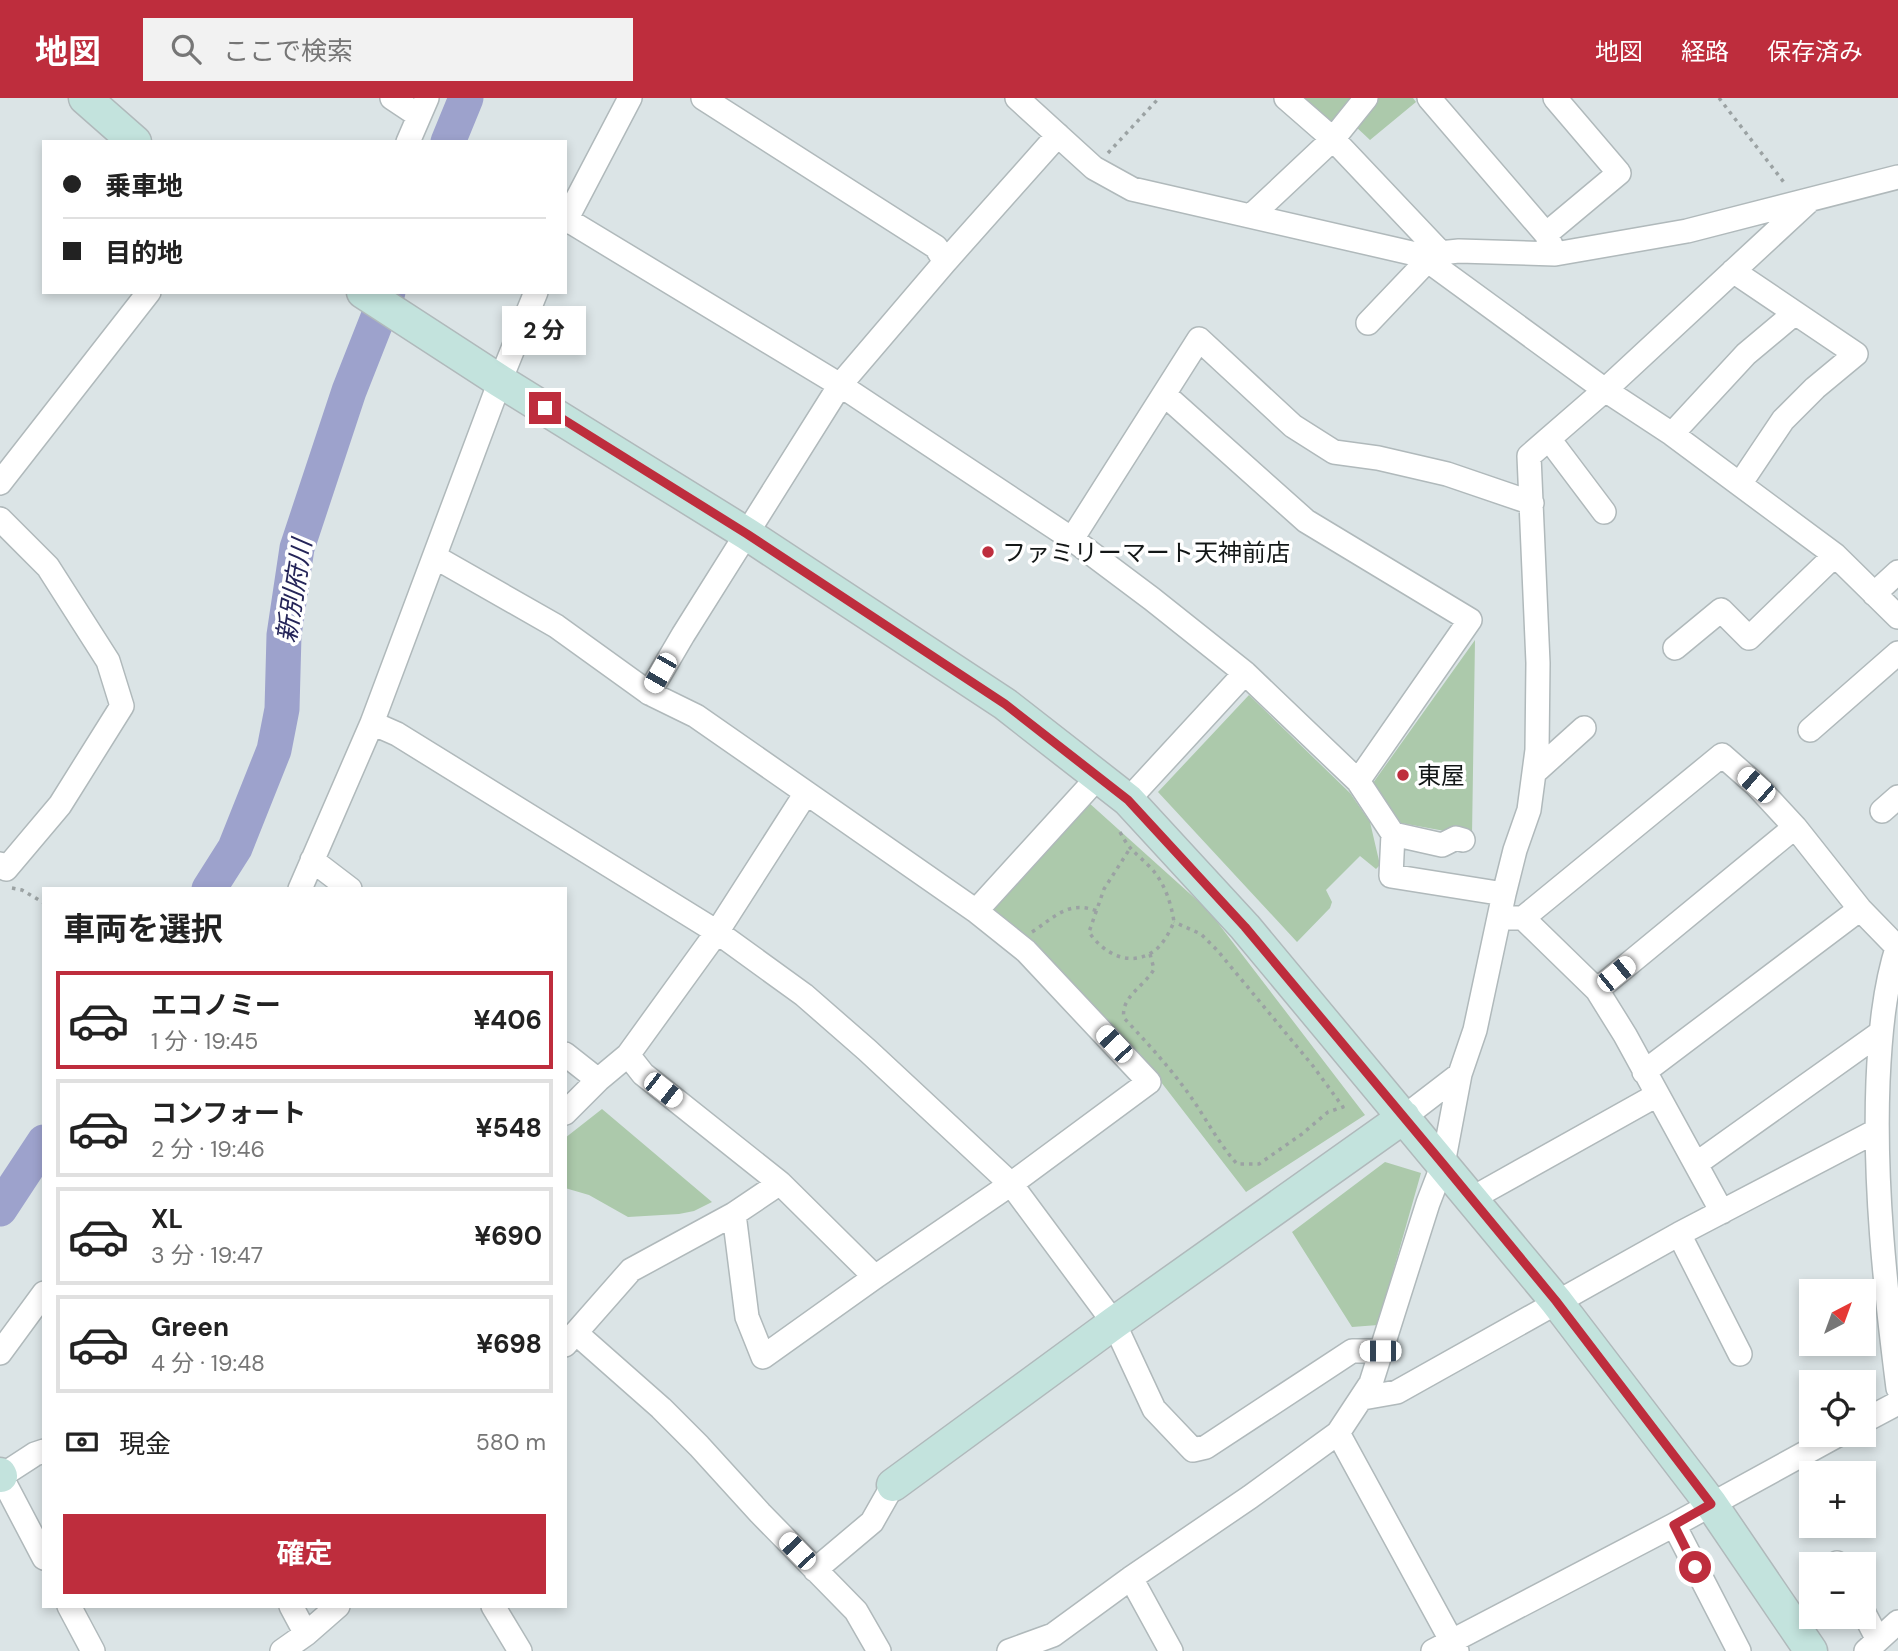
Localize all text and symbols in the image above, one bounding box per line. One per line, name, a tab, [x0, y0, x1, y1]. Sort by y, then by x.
search box	[143, 18, 633, 81]
text: 地図	[35, 30, 101, 73]
icon: search	[167, 30, 205, 68]
text: ここで検索	[223, 34, 353, 68]
text: 地図	[1595, 36, 1643, 67]
text: 経路	[1681, 36, 1729, 67]
text: 保存済み	[1767, 36, 1863, 67]
text: 乗車地	[105, 169, 183, 203]
text: 目的地	[105, 236, 183, 270]
callout: 2 分	[503, 306, 587, 356]
text: 2 分	[523, 315, 565, 345]
route end	[529, 392, 561, 424]
water label: 新別府川	[269, 534, 319, 645]
place label: ファミリーマート天神前店	[1002, 537, 1290, 568]
marker: ファミリーマート天神前店	[980, 544, 996, 560]
car	[641, 650, 680, 696]
place label: 東屋	[1417, 760, 1465, 791]
car	[1734, 763, 1779, 807]
marker: 東屋	[1395, 767, 1411, 783]
text: 車両を選択	[63, 908, 223, 950]
car	[1594, 953, 1639, 995]
text: エコノミー	[151, 988, 281, 1022]
icon: car	[67, 989, 130, 1052]
text: ¥406	[473, 1003, 542, 1037]
car	[1092, 1021, 1137, 1067]
text: 1 分 · 19:45	[151, 1026, 258, 1056]
car	[640, 1069, 687, 1111]
text: コンフォート	[151, 1096, 306, 1130]
icon: car	[67, 1097, 130, 1160]
text: ¥548	[476, 1111, 542, 1145]
text: 2 分 · 19:46	[151, 1134, 265, 1164]
text: XL	[151, 1202, 183, 1236]
icon: car	[67, 1205, 130, 1268]
text: ¥690	[474, 1219, 542, 1253]
text: 3 分 · 19:47	[151, 1240, 263, 1270]
north arrow	[1799, 1279, 1876, 1356]
map controls	[1799, 1279, 1876, 1629]
text: Green	[151, 1310, 229, 1344]
icon: car	[67, 1313, 130, 1376]
text: ¥698	[476, 1327, 542, 1361]
car	[1360, 1341, 1402, 1362]
text: 4 分 · 19:48	[151, 1348, 265, 1378]
button: locate	[1799, 1370, 1876, 1447]
icon: cash	[63, 1423, 101, 1461]
text: 現金	[119, 1427, 171, 1461]
text: 580 m	[476, 1427, 546, 1457]
button: +	[1799, 1461, 1876, 1538]
button: 確定	[63, 1514, 546, 1594]
car	[775, 1529, 820, 1573]
route start	[1679, 1551, 1711, 1583]
button: −	[1799, 1552, 1876, 1629]

